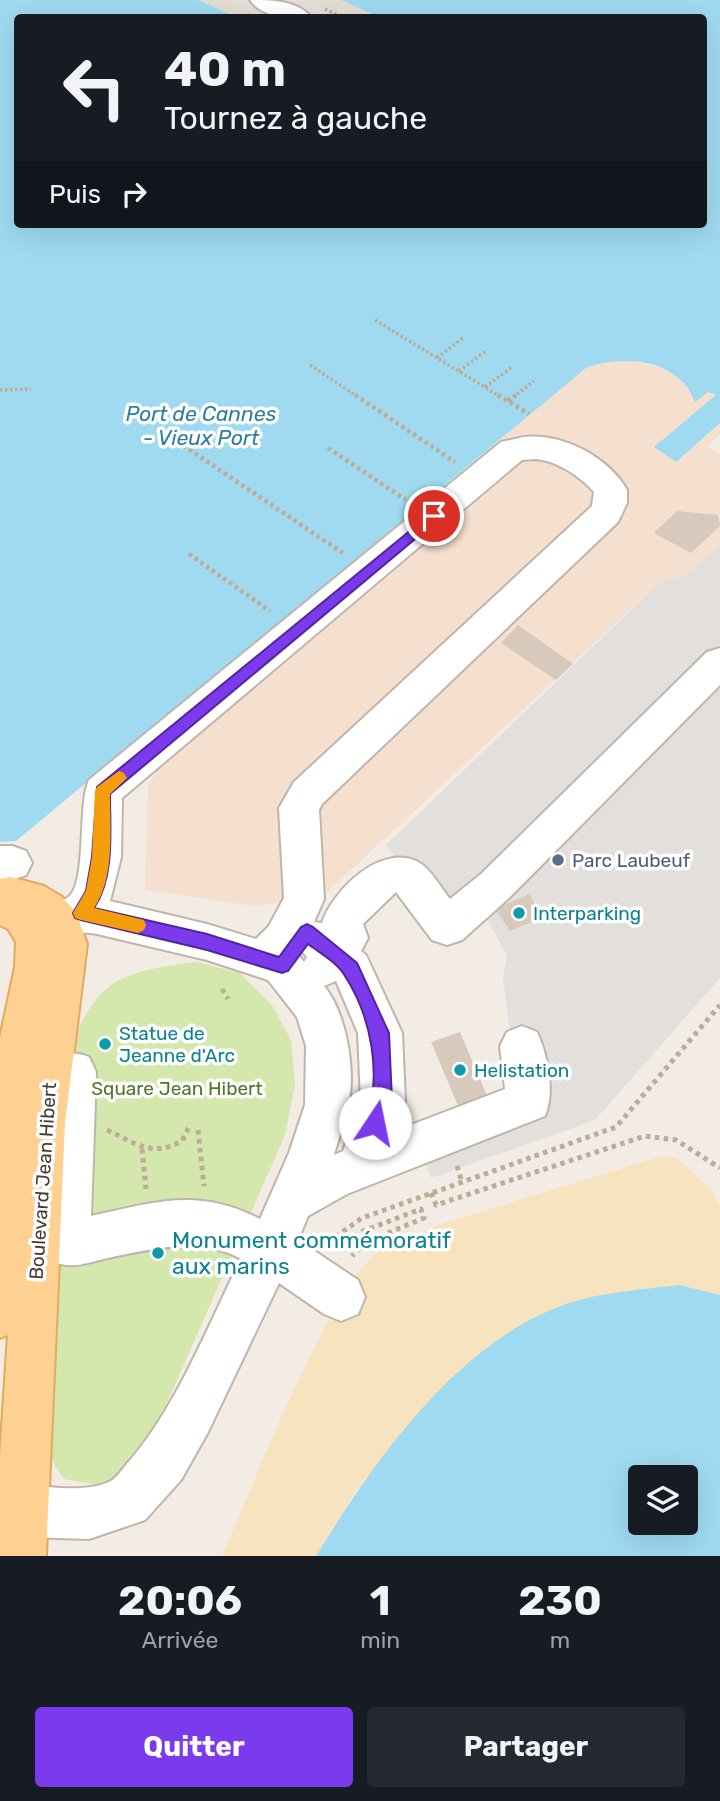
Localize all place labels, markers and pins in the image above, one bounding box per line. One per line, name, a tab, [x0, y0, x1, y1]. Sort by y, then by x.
pin	[404, 486, 464, 546]
place label: Parc Laubeuf	[572, 849, 691, 872]
marker: Parc Laubeuf	[550, 852, 566, 868]
place label: Interparking	[533, 902, 641, 925]
marker: Interparking	[511, 905, 527, 921]
place label: Statue de Jeanne d'Arc	[119, 1022, 235, 1067]
marker: Statue de Jeanne d'Arc	[97, 1036, 113, 1052]
place label: Helistation	[474, 1059, 569, 1082]
marker: Helistation	[452, 1062, 468, 1078]
place label: Monument commémoratif aux marins	[172, 1226, 451, 1280]
marker: Monument commémoratif aux marins	[150, 1245, 166, 1261]

